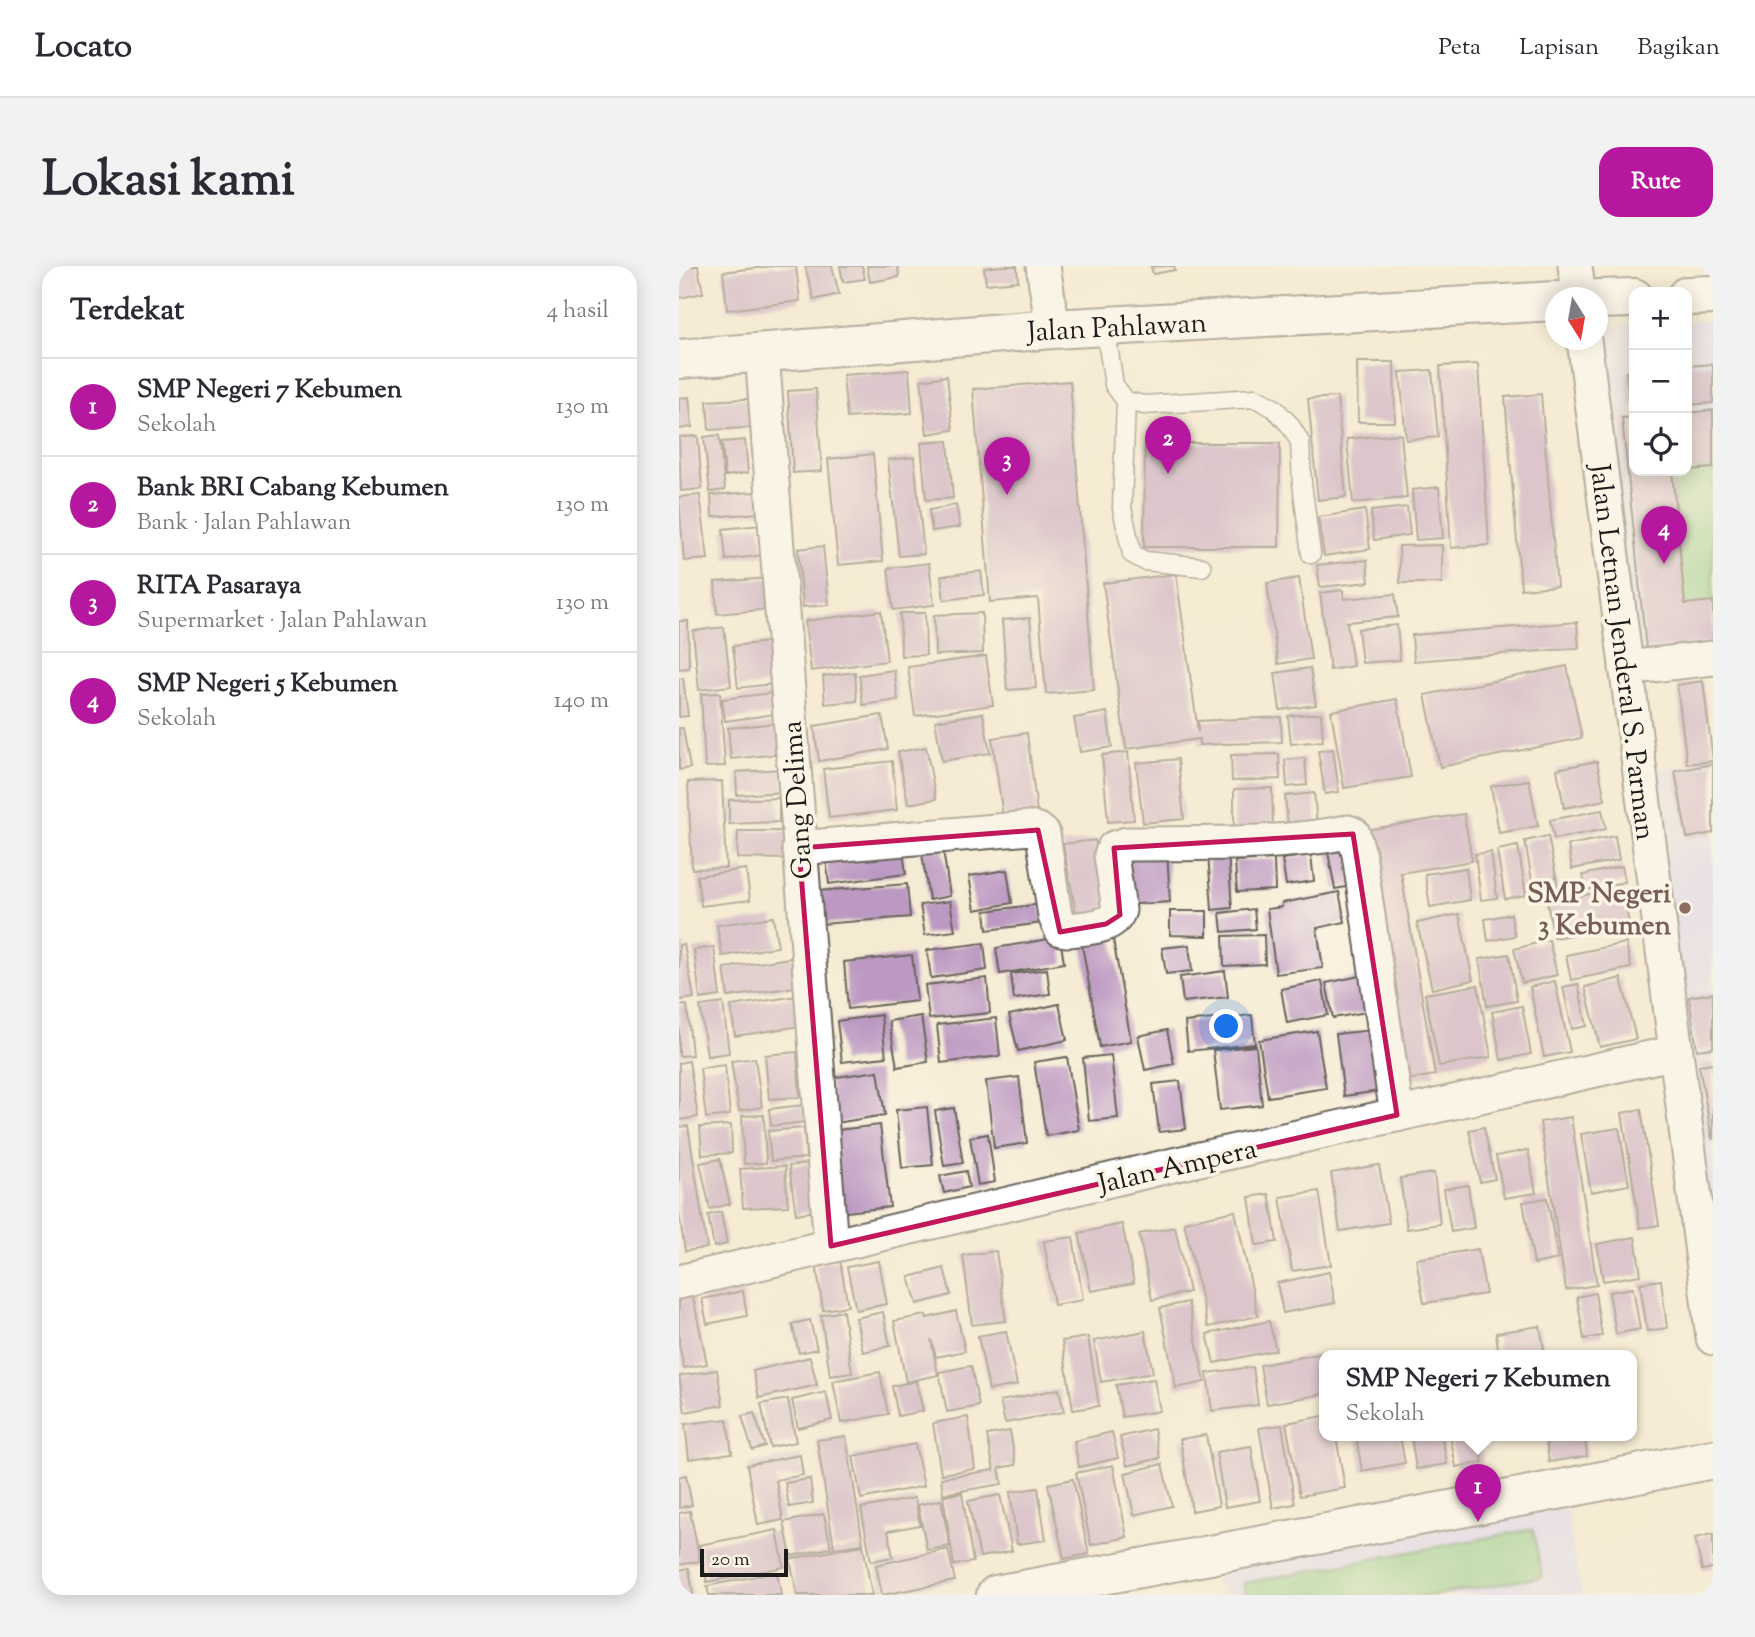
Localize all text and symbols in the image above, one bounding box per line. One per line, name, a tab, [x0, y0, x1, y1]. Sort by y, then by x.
text: Locato	[35, 24, 132, 72]
text: Peta	[1438, 31, 1481, 65]
text: Lapisan	[1519, 31, 1599, 65]
text: Bagikan	[1637, 31, 1720, 65]
text: Lokasi kami	[42, 147, 295, 217]
button: Rute	[1599, 147, 1713, 217]
north arrow	[1545, 287, 1608, 350]
map controls	[1629, 287, 1692, 476]
button: +	[1629, 287, 1692, 350]
text: Terdekat	[70, 290, 184, 333]
text: 4 hasil	[546, 295, 609, 328]
street label: Jalan Pahlawan	[1024, 304, 1208, 354]
button: −	[1629, 350, 1692, 413]
text: SMP Negeri 7 Kebumen	[137, 372, 402, 409]
text: 1	[89, 391, 97, 424]
text: 130 m	[556, 391, 609, 424]
text: Sekolah	[137, 409, 216, 442]
button: locate	[1629, 413, 1692, 476]
pin: 2	[1145, 416, 1191, 474]
pin: 3	[984, 437, 1030, 495]
street label: Jalan Letnan Jenderal S. Parman	[1578, 460, 1664, 843]
text: Bank BRI Cabang Kebumen	[137, 470, 449, 507]
text: 2	[88, 489, 98, 522]
text: 130 m	[556, 489, 609, 522]
pin: 4	[1641, 506, 1687, 564]
text: Bank · Jalan Pahlawan	[137, 507, 351, 540]
text: RITA Pasaraya	[137, 568, 301, 605]
text: 3	[88, 587, 98, 620]
text: 130 m	[556, 587, 609, 620]
text: Supermarket · Jalan Pahlawan	[137, 605, 428, 638]
text: SMP Negeri 5 Kebumen	[137, 666, 398, 703]
text: 4	[87, 685, 99, 718]
text: 140 m	[554, 685, 609, 718]
text: Sekolah	[137, 703, 216, 736]
street label: Gang Delima	[774, 719, 824, 880]
place label: SMP Negeri 3 Kebumen	[1527, 875, 1671, 947]
marker: SMP Negeri 3 Kebumen	[1677, 900, 1693, 916]
your location	[1209, 1009, 1243, 1043]
street label: Jalan Ampera	[1092, 1130, 1261, 1206]
popup	[1319, 1350, 1637, 1441]
text: SMP Negeri 7 Kebumen	[1345, 1361, 1611, 1398]
text: Sekolah	[1345, 1398, 1425, 1431]
pin: 1	[1455, 1464, 1501, 1522]
scale bar	[700, 1546, 787, 1578]
text: 20 m	[711, 1547, 750, 1574]

